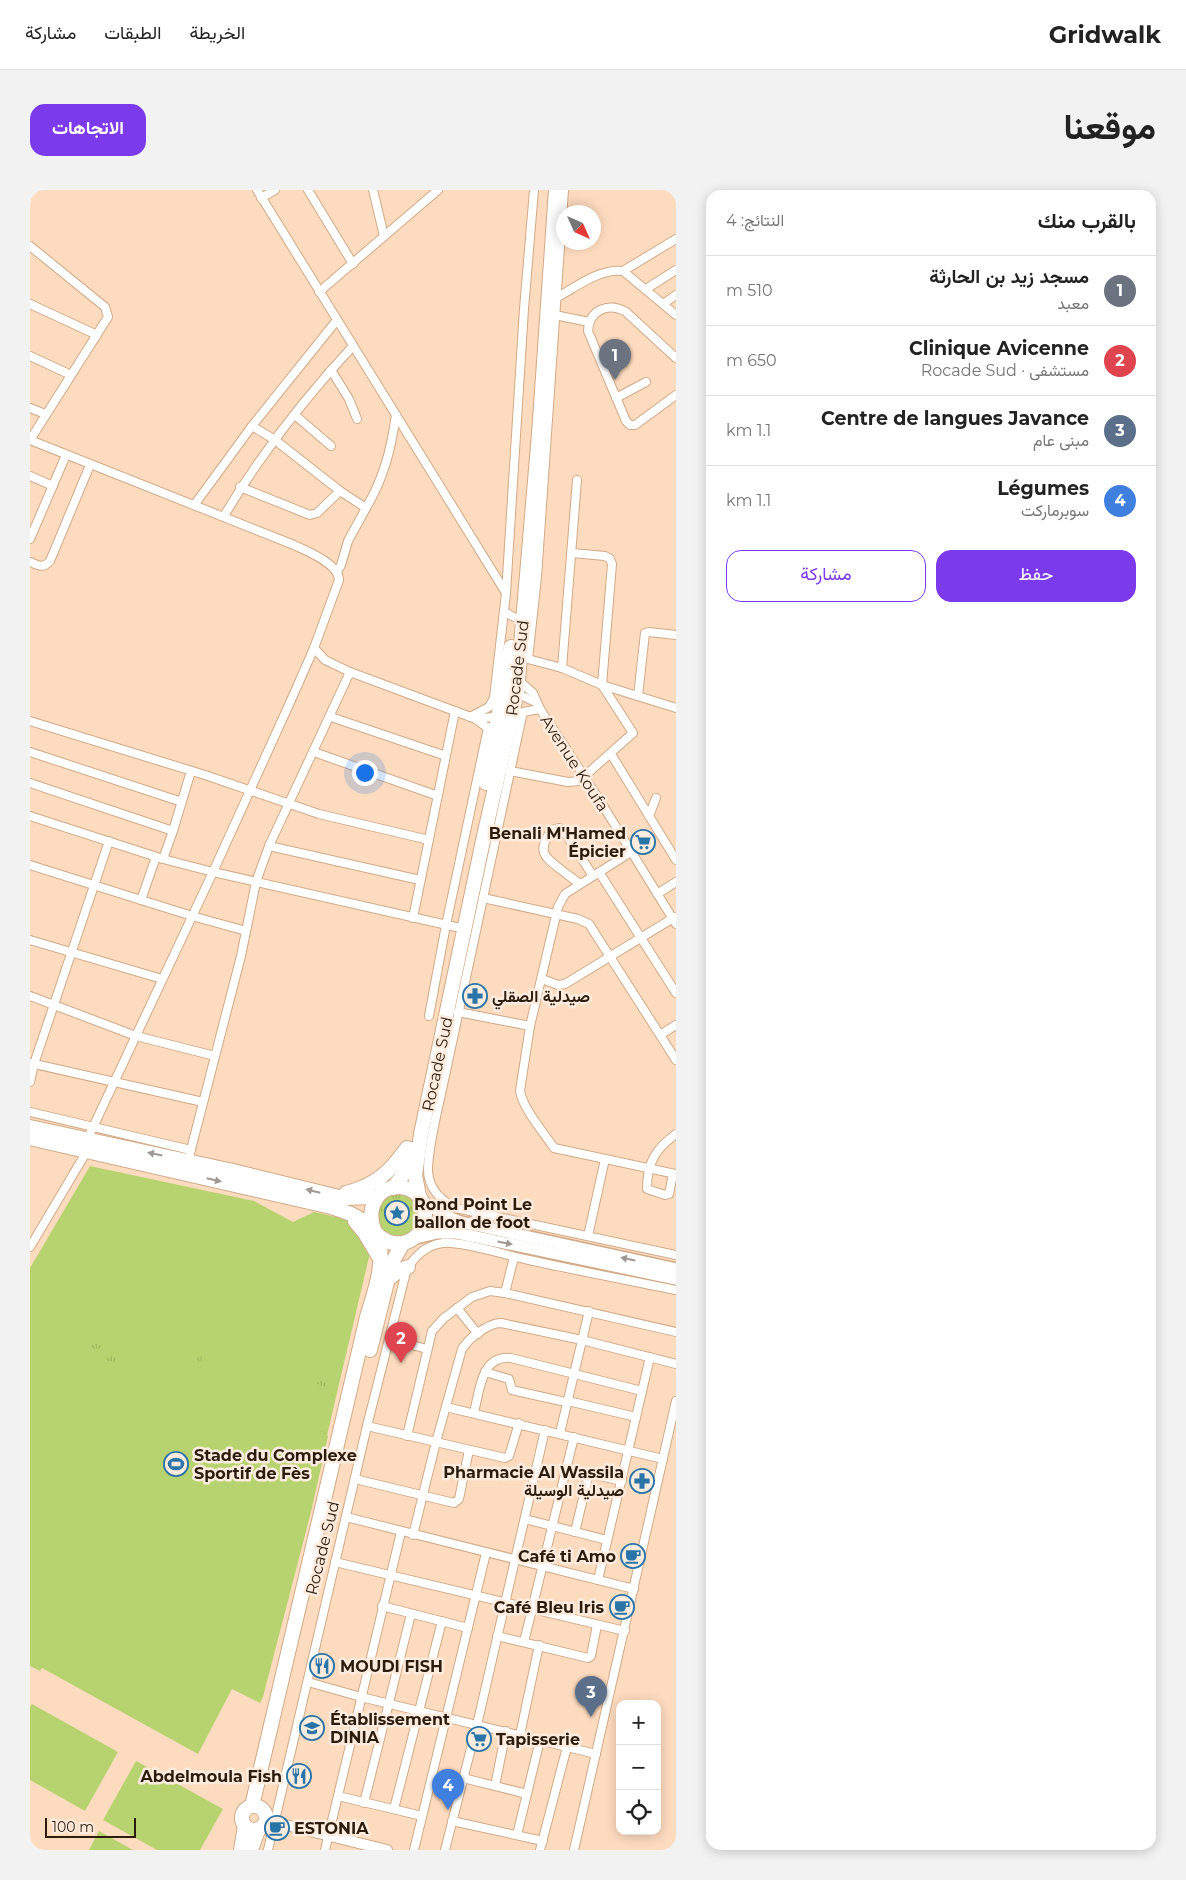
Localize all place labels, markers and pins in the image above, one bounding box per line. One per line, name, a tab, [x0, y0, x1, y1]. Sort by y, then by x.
pin: 1	[599, 339, 631, 380]
place label: Benali M'Hamed Épicier	[489, 824, 626, 861]
supermarket icon: Benali M'Hamed Épicier	[630, 829, 656, 855]
pharmacy icon: صيدلية الصقلي	[462, 983, 488, 1009]
place label: صيدلية الصقلي	[492, 987, 590, 1010]
place label: Rond Point Le ballon de foot	[414, 1195, 532, 1232]
place icon: Rond Point Le ballon de foot	[384, 1200, 410, 1226]
pin: 2	[385, 1322, 417, 1363]
place label: Stade du Complexe Sportif de Fès	[194, 1446, 357, 1483]
sports icon: Stade du Complexe Sportif de Fès	[163, 1451, 189, 1477]
place label: Pharmacie Al Wassila صيدلية الوسيلة	[443, 1463, 624, 1501]
pharmacy icon: Pharmacie Al Wassila صيدلية الوسيلة	[629, 1468, 655, 1494]
cafe icon: Café ti Amo	[620, 1543, 646, 1569]
place label: Café ti Amo	[518, 1547, 616, 1566]
cafe icon: Café Bleu Iris	[609, 1594, 635, 1620]
place label: Café Bleu Iris	[494, 1598, 604, 1617]
restaurant icon: MOUDI FISH	[309, 1653, 335, 1679]
place label: MOUDI FISH	[340, 1657, 443, 1676]
pin: 3	[575, 1676, 607, 1717]
place label: Établissement DINIA	[330, 1710, 450, 1747]
school or university icon: Établissement DINIA	[299, 1715, 325, 1741]
supermarket icon: Tapisserie	[466, 1726, 492, 1752]
place label: Tapisserie	[496, 1730, 580, 1749]
restaurant icon: Abdelmoula Fish	[286, 1763, 312, 1789]
place label: Abdelmoula Fish	[140, 1767, 282, 1786]
pin: 4	[432, 1769, 464, 1810]
cafe icon: ESTONIA	[264, 1815, 290, 1841]
place label: ESTONIA	[294, 1819, 369, 1838]

